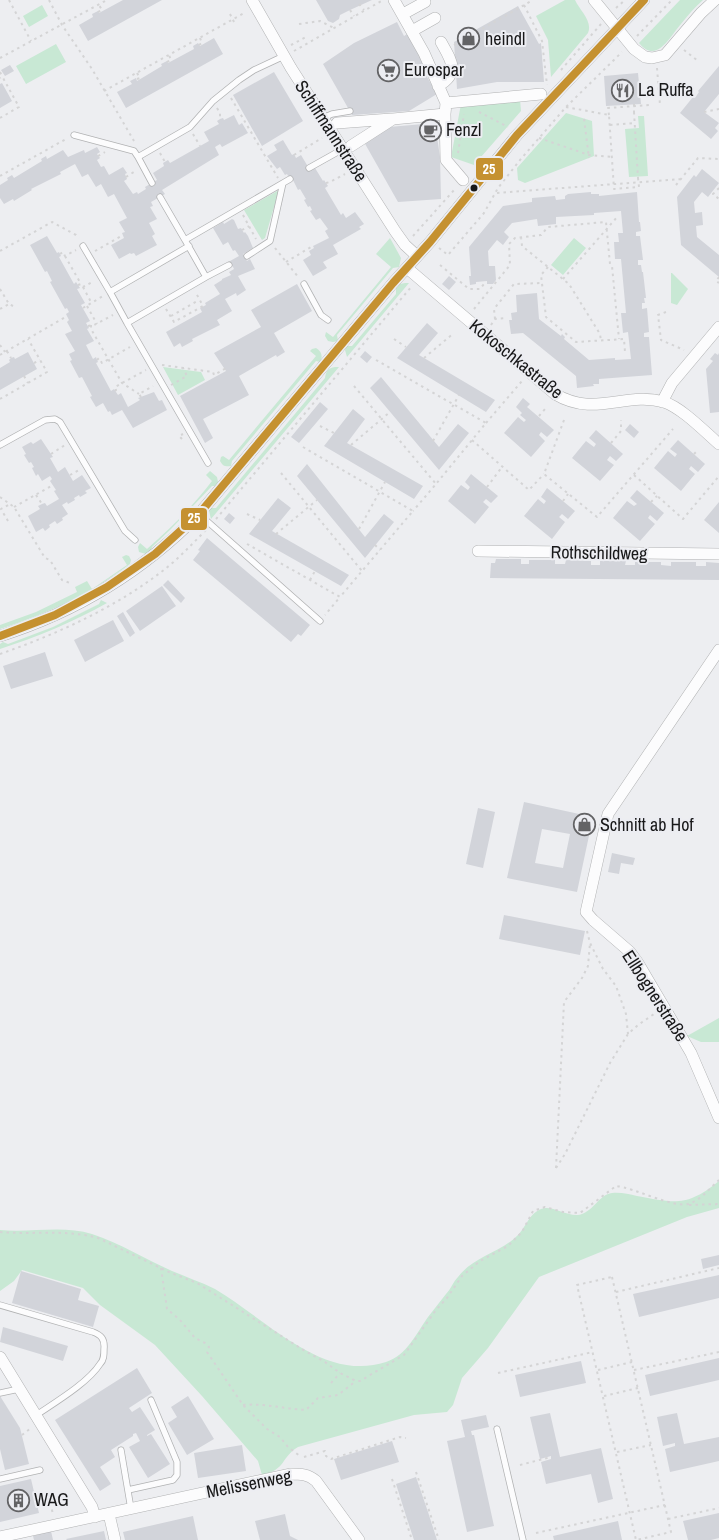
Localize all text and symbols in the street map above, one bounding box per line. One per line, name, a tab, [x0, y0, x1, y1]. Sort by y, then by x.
place label: heindl	[485, 26, 525, 51]
shop icon: heindl	[457, 27, 481, 51]
place label: Eurospar	[404, 57, 464, 82]
supermarket icon: Eurospar	[376, 58, 400, 82]
street label: Schiffmannstraße	[289, 75, 374, 186]
place label: La Ruffa	[638, 77, 694, 102]
restaurant icon: La Ruffa	[610, 78, 634, 102]
place label: Fenzl	[446, 117, 481, 142]
cafe icon: Fenzl	[418, 118, 442, 142]
line badge: 25	[475, 157, 504, 181]
text: 25	[483, 160, 496, 178]
unlabelled marker	[469, 183, 479, 193]
street label: Kokoschkastraße	[464, 313, 568, 404]
line badge: 25	[180, 507, 208, 531]
text: 25	[188, 509, 201, 527]
street label: Rothschildweg	[550, 539, 648, 566]
place label: Schnitt ab Hof	[600, 812, 694, 837]
shop icon: Schnitt ab Hof	[572, 813, 596, 837]
street label: Ellbognerstraße	[617, 945, 694, 1046]
street label: Melissenweg	[204, 1463, 294, 1504]
place label: WAG	[34, 1487, 69, 1512]
building icon: WAG	[6, 1488, 30, 1512]

